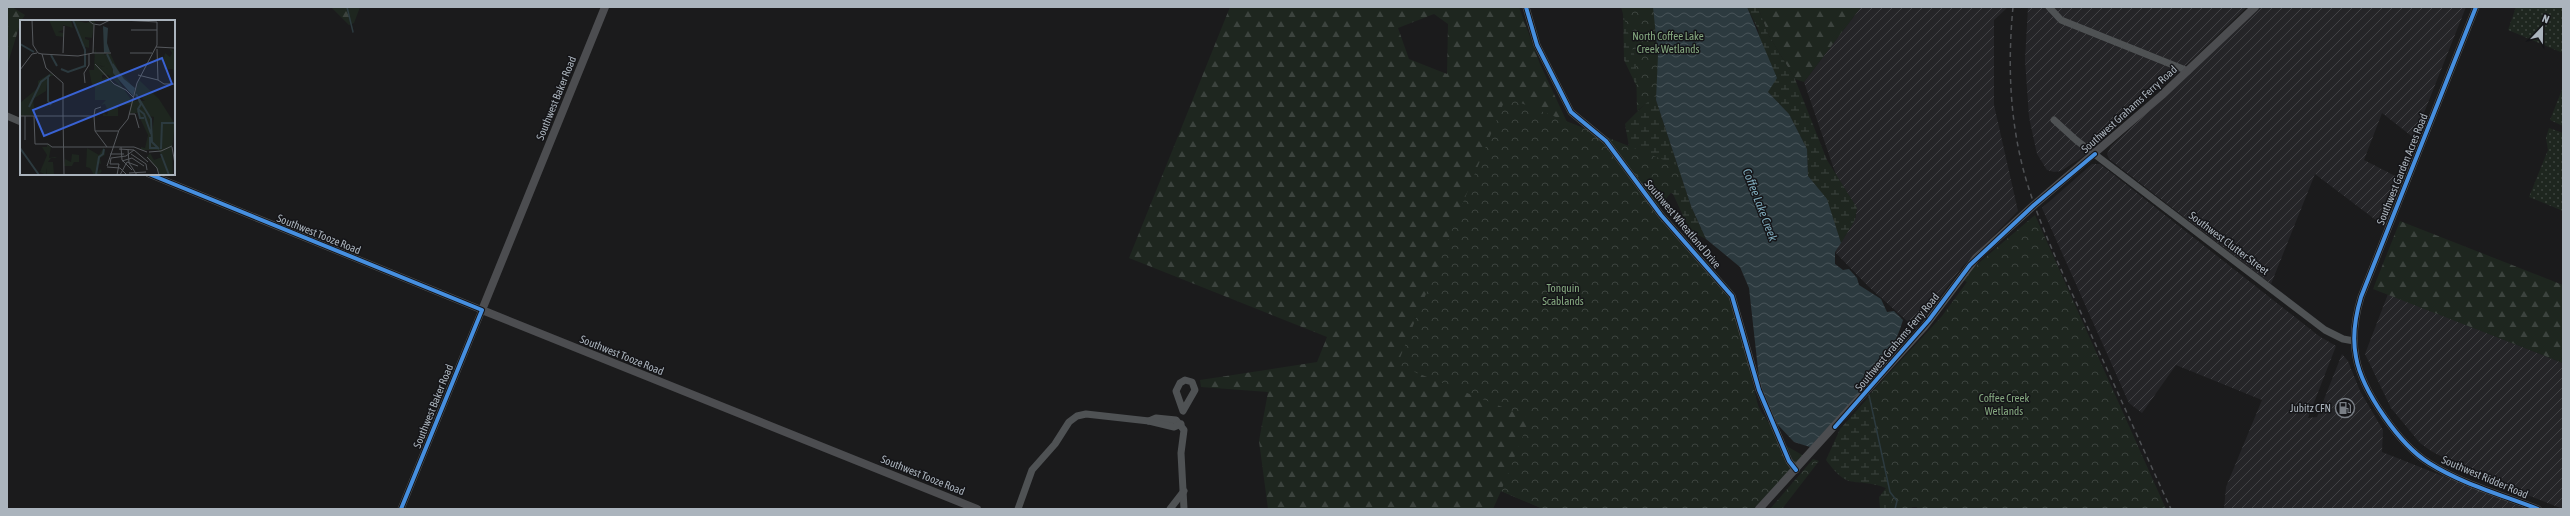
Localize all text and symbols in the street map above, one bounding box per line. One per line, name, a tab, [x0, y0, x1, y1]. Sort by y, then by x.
north arrow	[2522, 8, 2562, 48]
text: N	[2540, 12, 2551, 26]
inset map	[20, 20, 175, 175]
park label: North Coffee Lake Creek Wetlands	[1632, 30, 1704, 55]
street label: Southwest Baker Road	[534, 54, 578, 142]
street label: Southwest Grahams Ferry Road	[2079, 63, 2179, 155]
street label: Southwest Garden Acres Road	[2374, 112, 2430, 226]
water label: Coffee Lake Creek	[1740, 167, 1781, 244]
street label: Southwest Wheatland Drive	[1643, 177, 1723, 271]
street label: Southwest Clutter Street	[2187, 209, 2271, 277]
street label: Southwest Tooze Road	[275, 212, 363, 256]
park label: Tonquin Scablands	[1542, 282, 1584, 307]
street label: Southwest Grahams Ferry Road	[1853, 291, 1941, 393]
street label: Southwest Tooze Road	[578, 333, 666, 377]
street label: Southwest Baker Road	[411, 362, 455, 450]
park label: Coffee Creek Wetlands	[1979, 392, 2029, 417]
fuel station icon: Jubitz CFN	[2334, 397, 2356, 419]
place label: Jubitz CFN	[2290, 402, 2331, 414]
street label: Southwest Tooze Road	[879, 453, 967, 497]
street label: Southwest Ridder Road	[2440, 453, 2530, 501]

